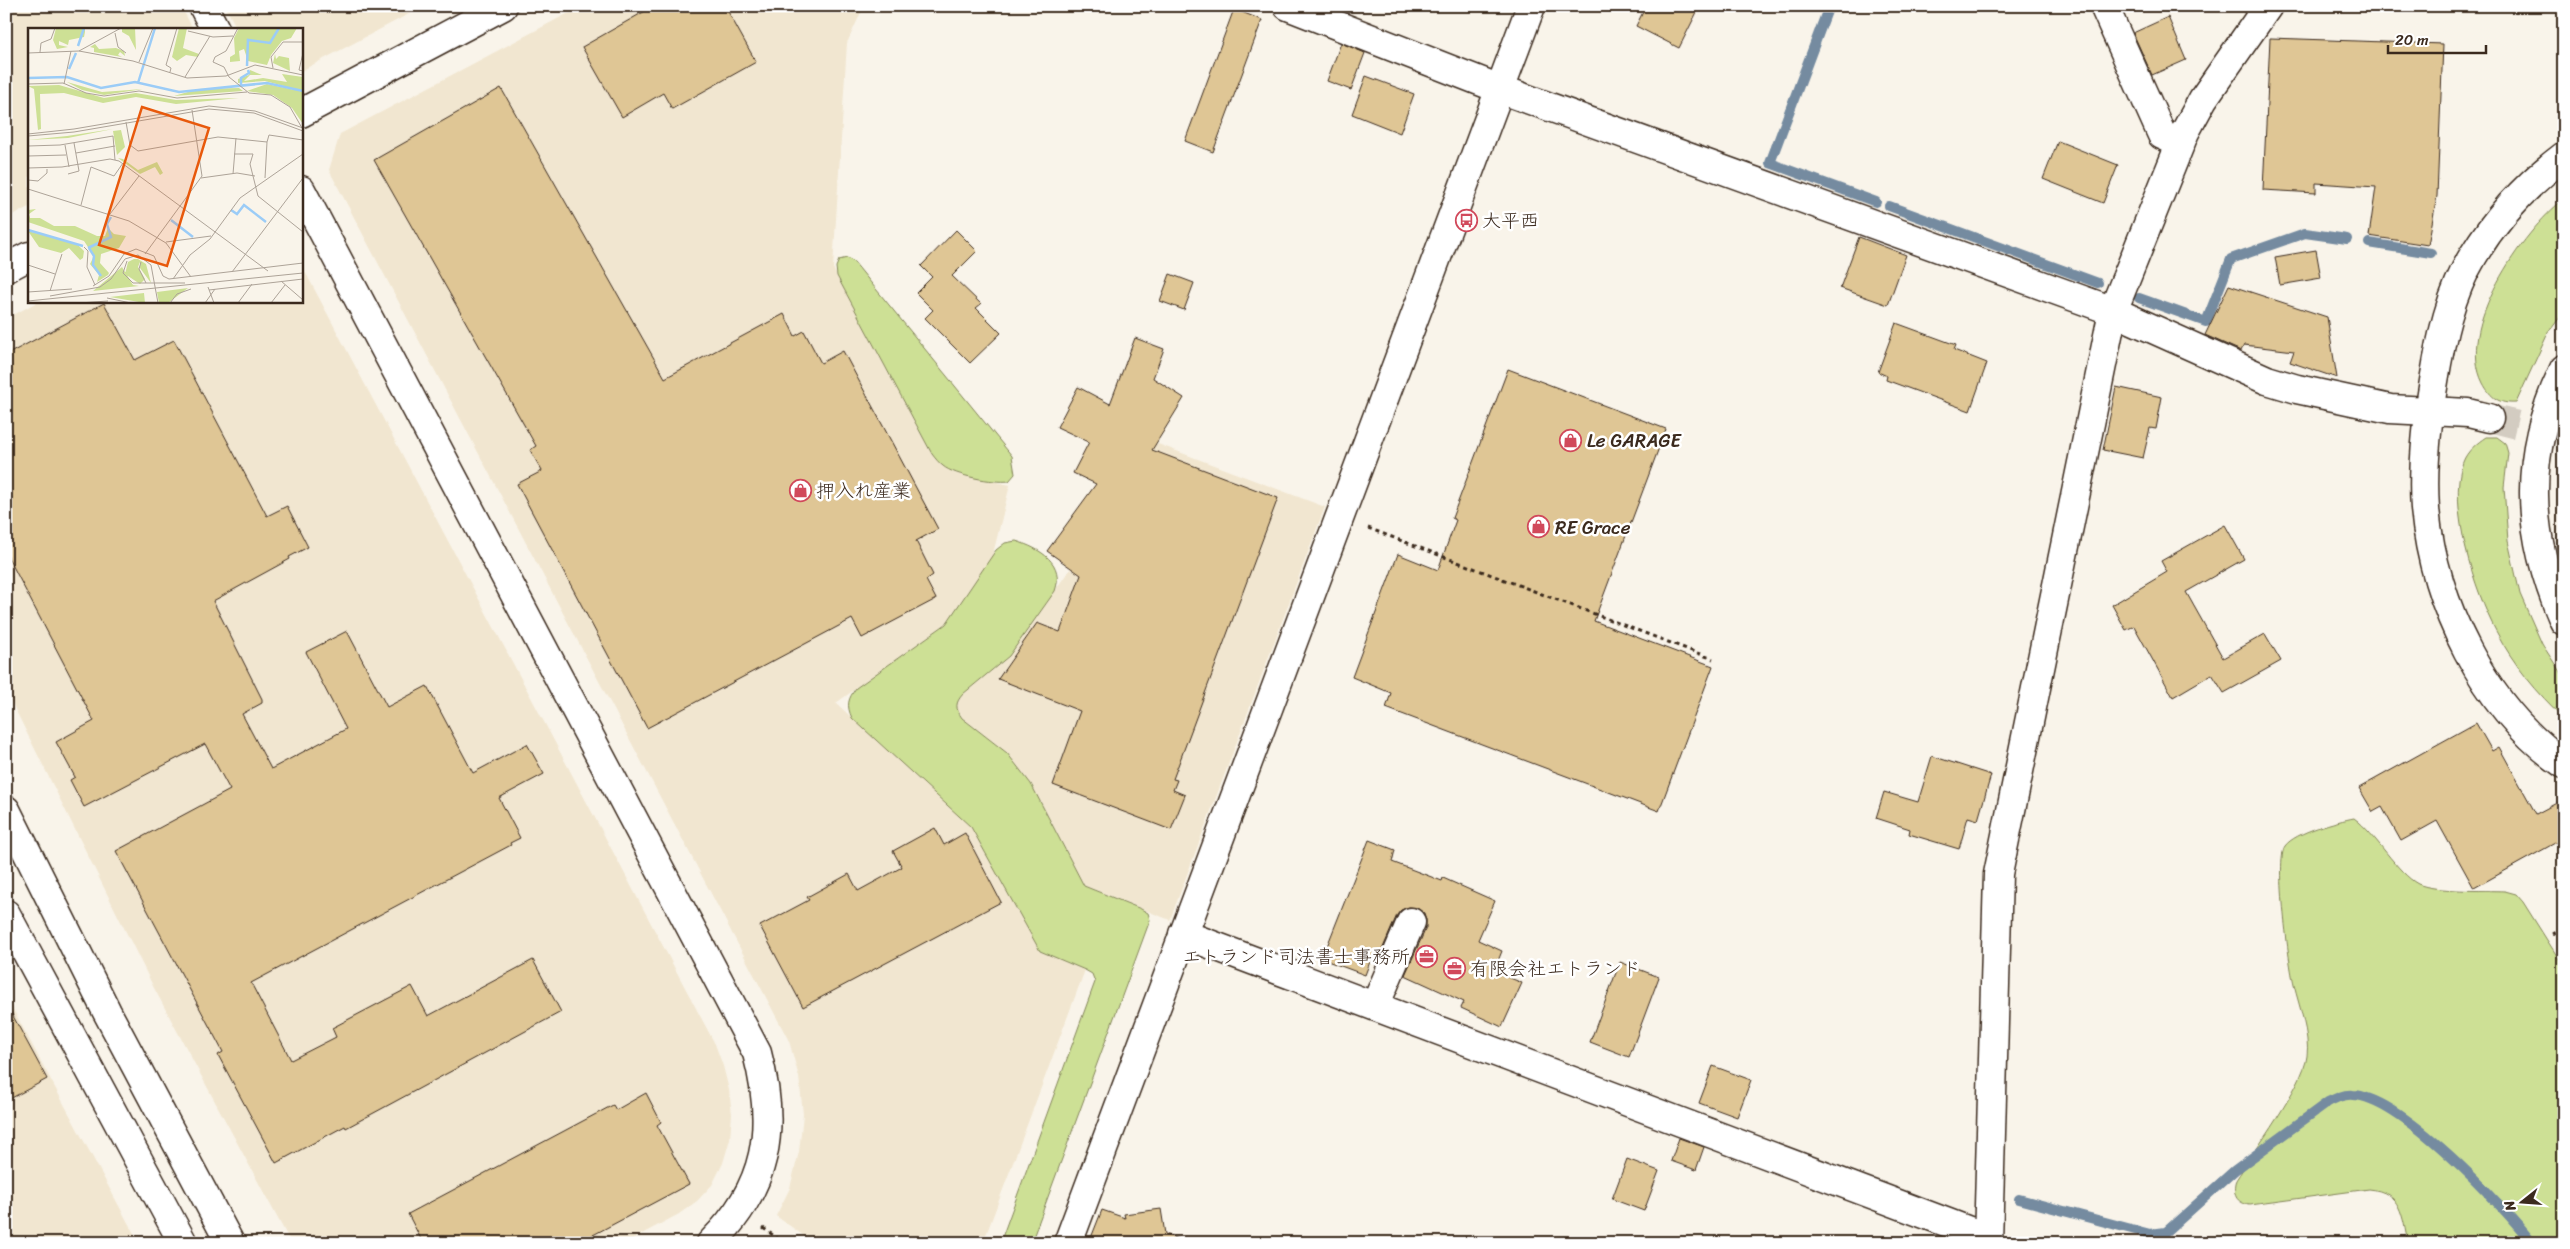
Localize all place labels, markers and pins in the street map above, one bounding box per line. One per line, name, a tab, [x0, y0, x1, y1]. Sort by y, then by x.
place label: 大平西	[1482, 204, 1539, 237]
bus stop icon: 大平西	[1454, 208, 1478, 232]
place label: Le GARAGE	[1587, 424, 1682, 457]
shop icon: Le GARAGE	[1559, 428, 1583, 452]
place label: 押入れ産業	[816, 474, 911, 507]
shop icon: 押入れ産業	[788, 478, 812, 502]
place label: RE Grace	[1555, 511, 1631, 544]
shop icon: RE Grace	[1527, 515, 1551, 539]
place label: エトランド司法書士事務所	[1182, 940, 1410, 973]
office icon: エトランド司法書士事務所	[1414, 944, 1438, 968]
place label: 有限会社エトランド	[1470, 952, 1641, 985]
office icon: 有限会社エトランド	[1442, 956, 1466, 980]

